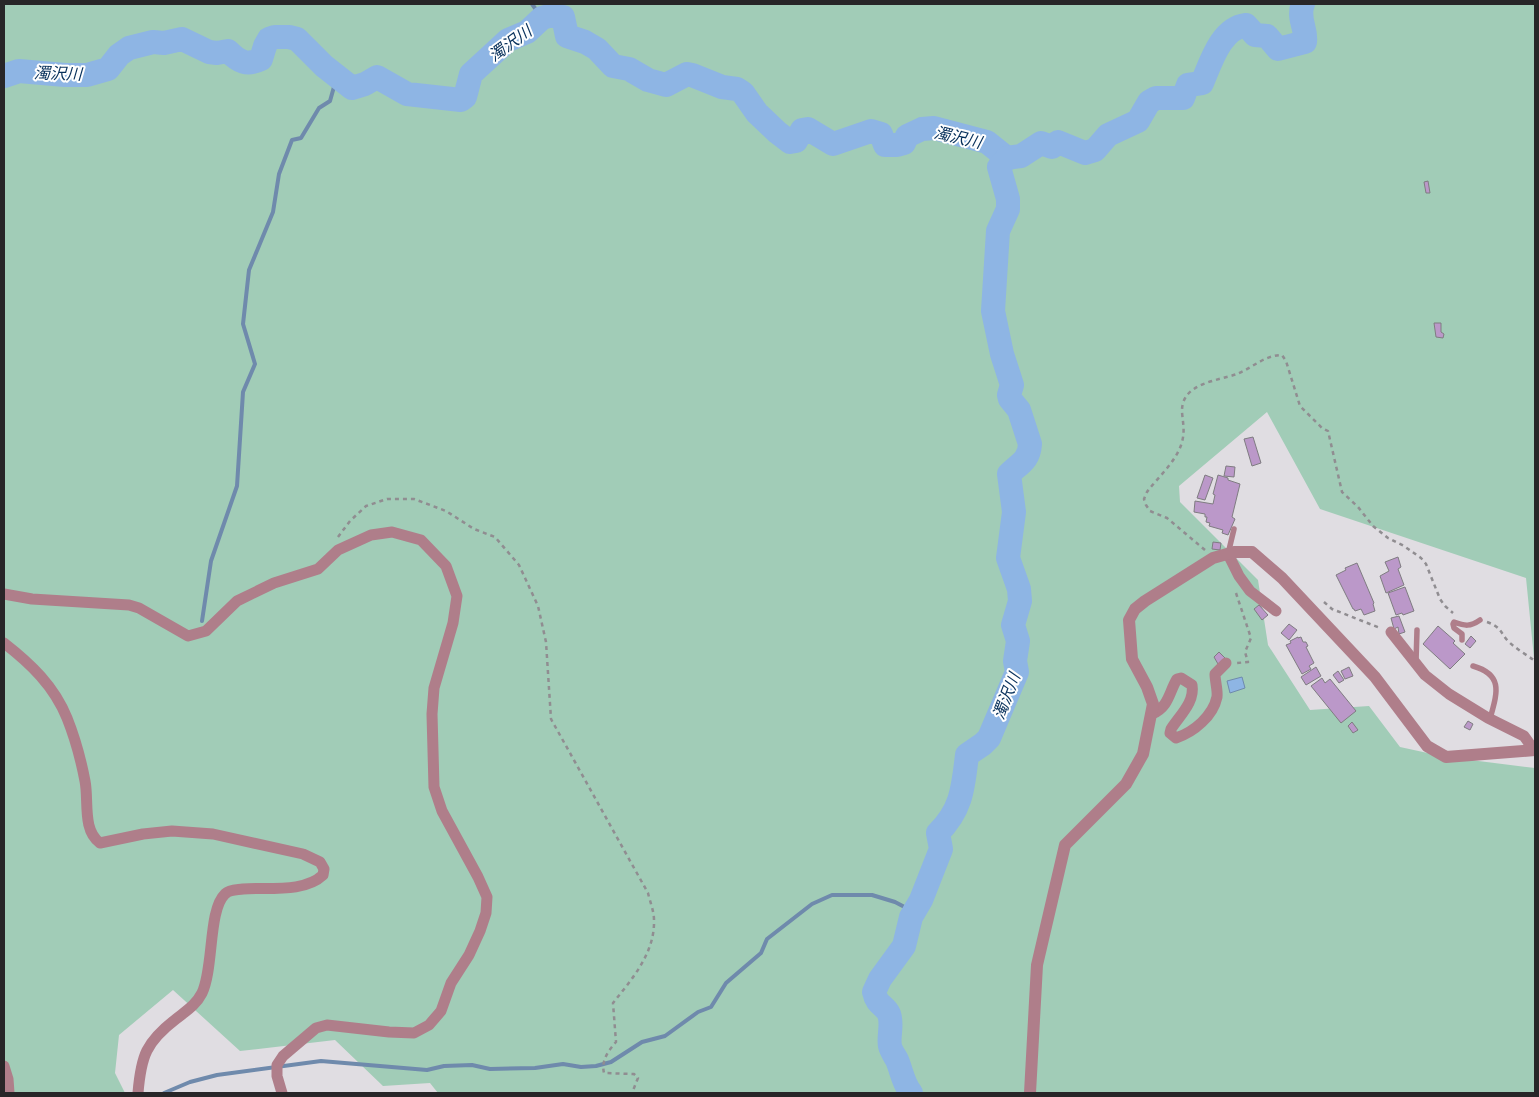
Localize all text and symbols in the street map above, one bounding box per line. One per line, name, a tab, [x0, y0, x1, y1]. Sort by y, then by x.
water label: 濁沢川	[486, 21, 536, 64]
water label: 濁沢川	[34, 64, 84, 83]
water label: 濁沢川	[933, 124, 985, 152]
water label: 濁沢川	[990, 669, 1024, 722]

